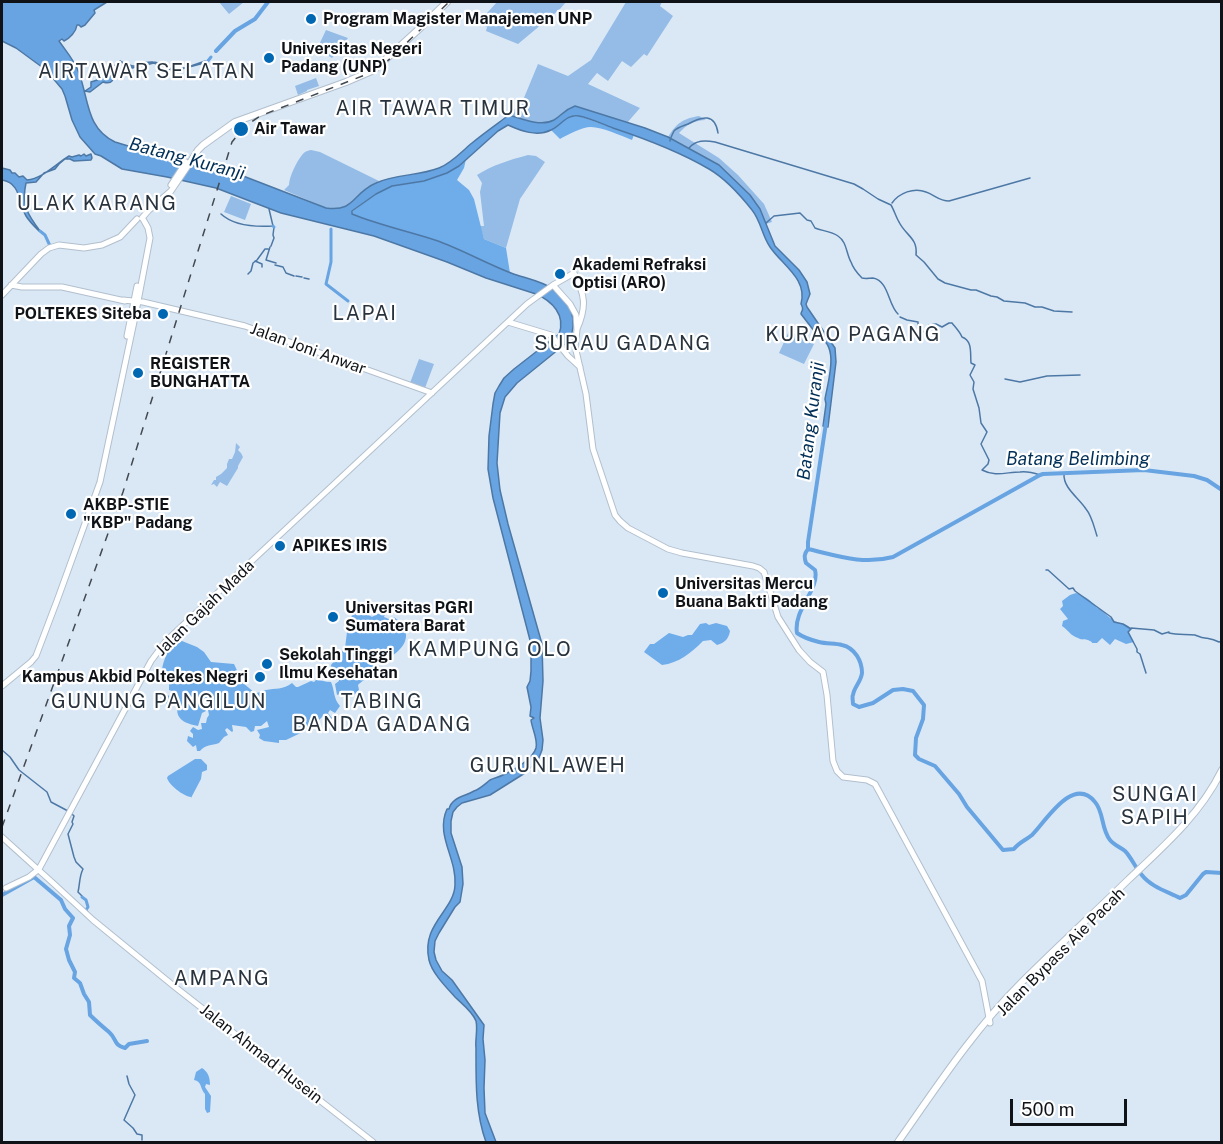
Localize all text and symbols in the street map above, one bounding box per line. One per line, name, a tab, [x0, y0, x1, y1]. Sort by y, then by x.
place label: Program Magister Manajemen UNP	[323, 9, 592, 29]
marker: Program Magister Manajemen UNP	[304, 12, 318, 26]
place label: Universitas Negeri Padang (UNP)	[281, 39, 422, 77]
marker: Universitas Negeri Padang (UNP)	[262, 51, 276, 65]
district label: AIRTAWAR SELATAN	[38, 60, 256, 84]
district label: AIR TAWAR TIMUR	[336, 97, 530, 121]
place label: Air Tawar	[254, 119, 326, 139]
marker: Air Tawar	[232, 120, 250, 138]
water label: Batang Kuranji	[127, 133, 247, 185]
district label: ULAK KARANG	[17, 192, 177, 216]
place label: Akademi Refraksi Optisi (ARO)	[572, 255, 706, 293]
marker: Akademi Refraksi Optisi (ARO)	[553, 267, 567, 281]
district label: LAPAI	[333, 302, 397, 326]
place label: POLTEKES Siteba	[14, 304, 151, 324]
marker: POLTEKES Siteba	[156, 307, 170, 321]
street label: Jalan Joni Anwar	[247, 319, 369, 379]
district label: KURAO PAGANG	[765, 323, 941, 347]
district label: SURAU GADANG	[534, 332, 712, 356]
place label: REGISTER BUNGHATTA	[150, 354, 250, 392]
water label: Batang Kuranji	[793, 361, 829, 481]
marker: REGISTER BUNGHATTA	[131, 366, 145, 380]
water label: Batang Belimbing	[1006, 448, 1150, 470]
place label: AKBP-STIE "KBP" Padang	[83, 495, 193, 533]
marker: AKBP-STIE "KBP" Padang	[64, 507, 78, 521]
place label: APIKES IRIS	[292, 536, 387, 556]
marker: APIKES IRIS	[273, 539, 287, 553]
street label: Jalan Gajah Mada	[152, 556, 258, 660]
place label: Universitas Mercu Buana Bakti Padang	[675, 574, 828, 612]
marker: Universitas Mercu Buana Bakti Padang	[656, 586, 670, 600]
place label: Universitas PGRI Sumatera Barat	[345, 598, 473, 636]
marker: Universitas PGRI Sumatera Barat	[326, 610, 340, 624]
district label: KAMPUNG OLO	[408, 638, 572, 662]
place label: Sekolah Tinggi Ilmu Kesehatan	[279, 645, 398, 683]
marker: Sekolah Tinggi Ilmu Kesehatan	[260, 657, 274, 671]
place label: Kampus Akbid Poltekes Negri	[22, 667, 248, 687]
marker: Kampus Akbid Poltekes Negri	[253, 670, 267, 684]
district label: GUNUNG PANGILUN	[51, 690, 267, 714]
district label: TABING BANDA GADANG	[292, 690, 472, 737]
district label: GURUNLAWEH	[470, 754, 626, 778]
district label: SUNGAI SAPIH	[1112, 783, 1198, 830]
street label: Jalan Bypass Aie Pacah	[993, 884, 1129, 1020]
district label: AMPANG	[174, 967, 270, 991]
street label: Jalan Ahmad Husein	[196, 1000, 326, 1108]
scale bar	[1013, 1087, 1130, 1125]
text: 500 m	[1021, 1099, 1074, 1120]

